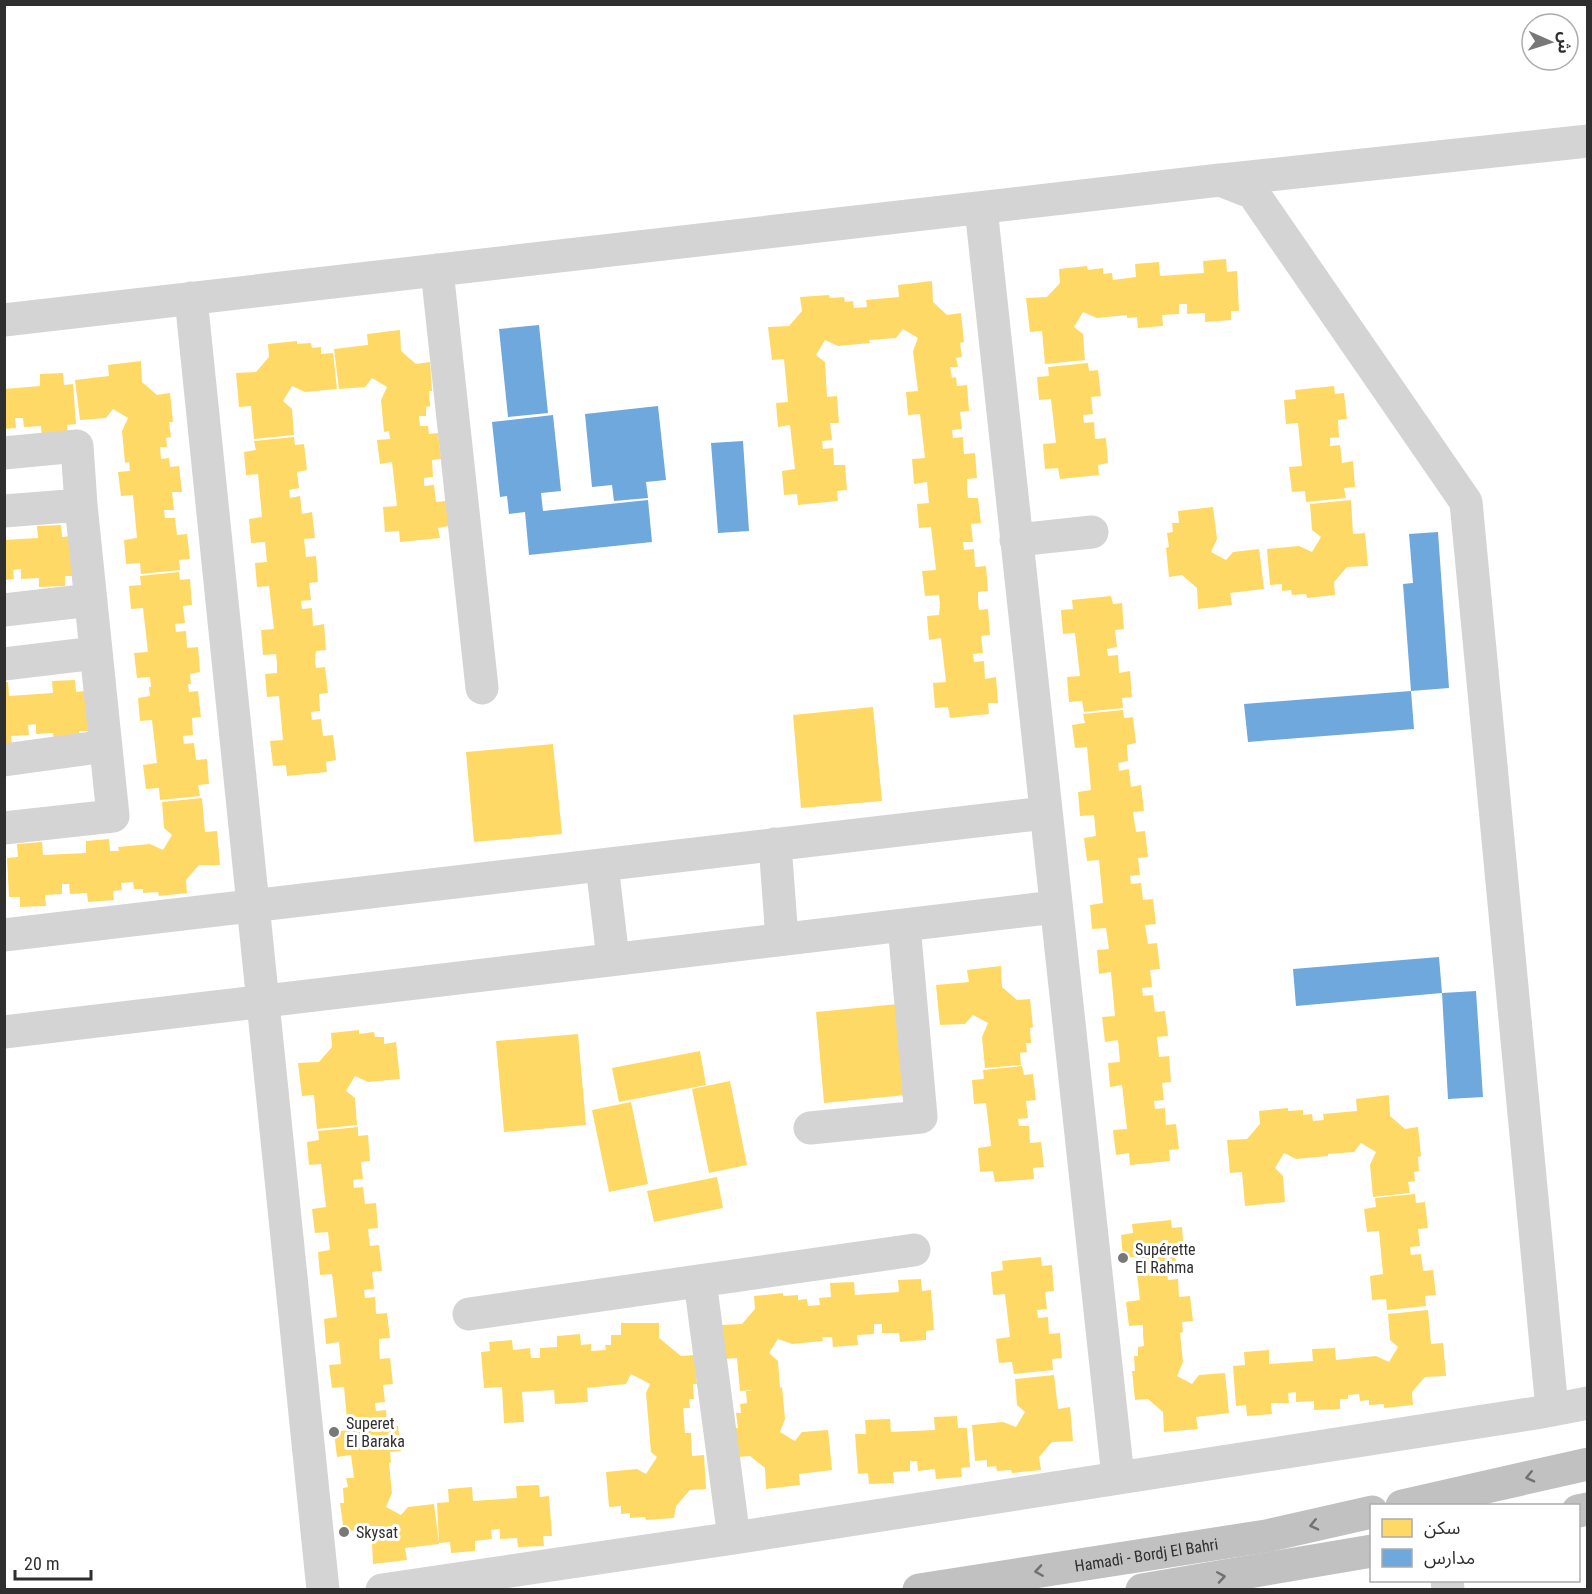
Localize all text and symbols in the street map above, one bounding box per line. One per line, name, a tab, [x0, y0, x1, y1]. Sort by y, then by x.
north arrow	[1520, 12, 1580, 72]
text: ش	[1554, 31, 1575, 54]
place label: Supérette El Rahma	[1135, 1240, 1196, 1277]
marker: Supérette El Rahma	[1116, 1251, 1130, 1265]
place label: Superet El Baraka	[346, 1414, 405, 1451]
marker: Superet El Baraka	[327, 1425, 341, 1439]
one-way arrow	[1526, 1469, 1536, 1482]
legend	[1370, 1504, 1580, 1582]
text: سكن	[1424, 1517, 1460, 1539]
one-way arrow	[1310, 1518, 1320, 1531]
place label: Skysat	[356, 1523, 398, 1542]
marker: Skysat	[337, 1525, 351, 1539]
street label: Hamadi - Bordj El Bahri	[1073, 1535, 1219, 1576]
scale bar	[15, 1543, 92, 1581]
text: مدارس	[1424, 1547, 1475, 1569]
text: 20 m	[24, 1553, 59, 1574]
one-way arrow	[1035, 1564, 1045, 1577]
one-way arrow	[1216, 1572, 1226, 1584]

